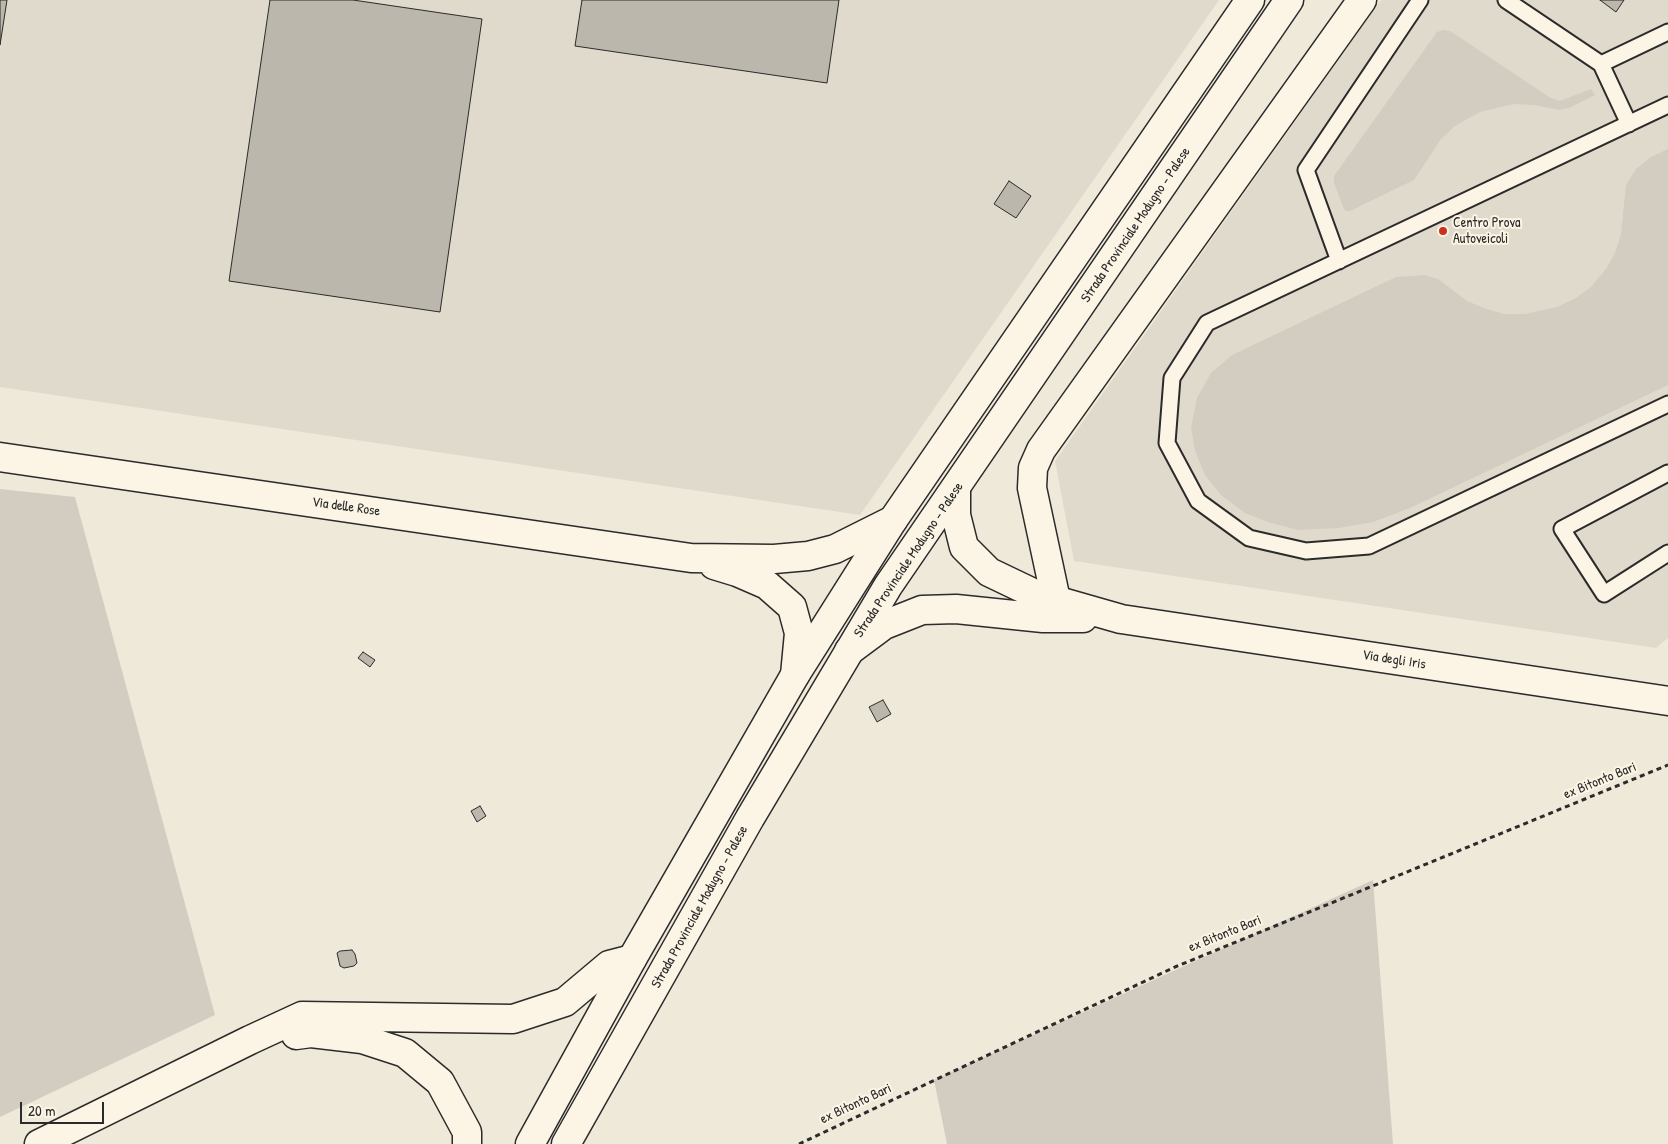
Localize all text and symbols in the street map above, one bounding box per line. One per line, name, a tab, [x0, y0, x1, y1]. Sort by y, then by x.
street label: Strada Provinciale Modugno - Palese	[1078, 144, 1194, 306]
place label: Centro Prova Autoveicoli	[1453, 215, 1520, 248]
marker: Centro Prova Autoveicoli	[1437, 225, 1449, 237]
street label: Strada Provinciale Modugno - Palese	[851, 479, 967, 641]
street label: Via delle Rose	[311, 494, 381, 520]
street label: Via degli Iris	[1361, 647, 1427, 673]
street label: ex Bitonto Bari	[1561, 759, 1639, 803]
street label: Strada Provinciale Modugno - Palese	[648, 823, 752, 991]
street label: ex Bitonto Bari	[1186, 912, 1264, 956]
street label: ex Bitonto Bari	[818, 1080, 894, 1128]
scale bar	[22, 1092, 106, 1124]
text: 20 m	[28, 1100, 55, 1121]

